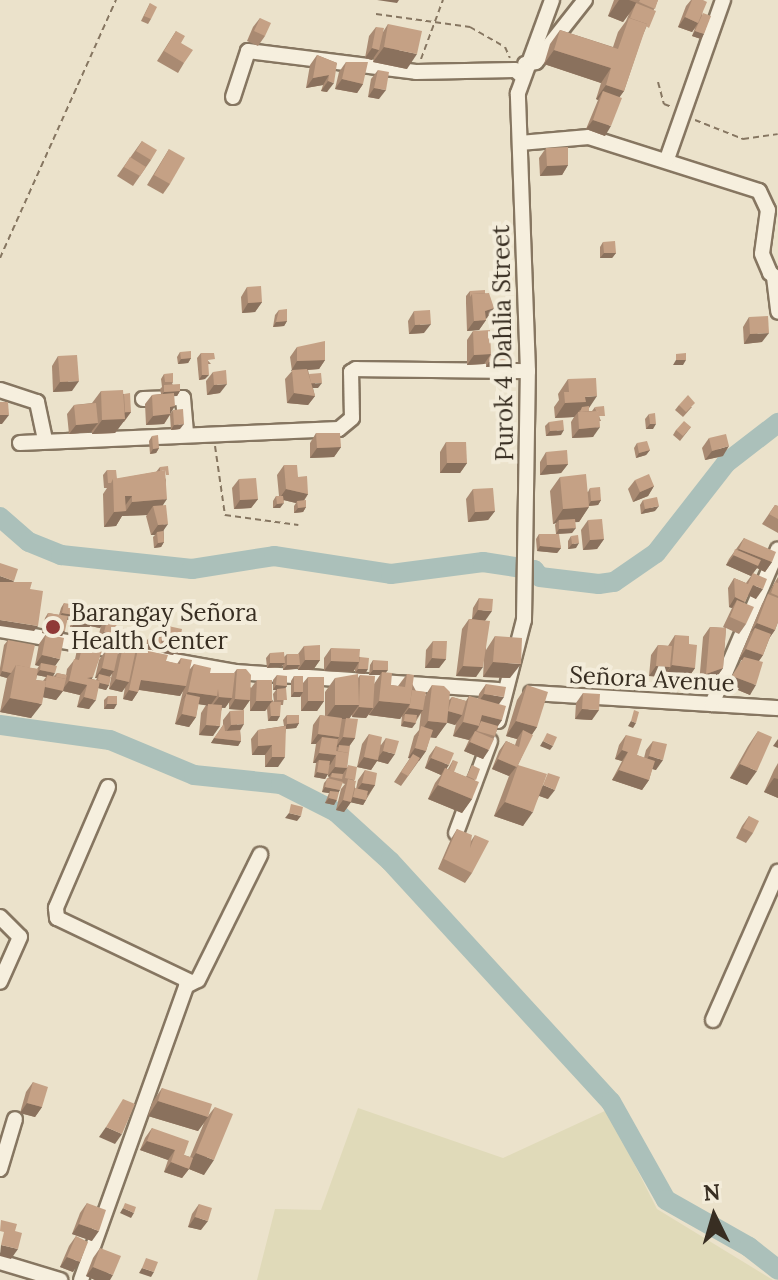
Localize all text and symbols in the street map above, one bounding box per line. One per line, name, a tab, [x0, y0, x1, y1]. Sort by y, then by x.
street label: Purok 4 Dahlia Street	[487, 225, 519, 461]
place label: Barangay Señora Health Center	[71, 599, 258, 655]
marker: Barangay Señora Health Center	[42, 616, 64, 638]
street label: Señora Avenue	[569, 660, 735, 698]
north arrow	[674, 1176, 754, 1256]
text: N	[702, 1177, 722, 1207]

